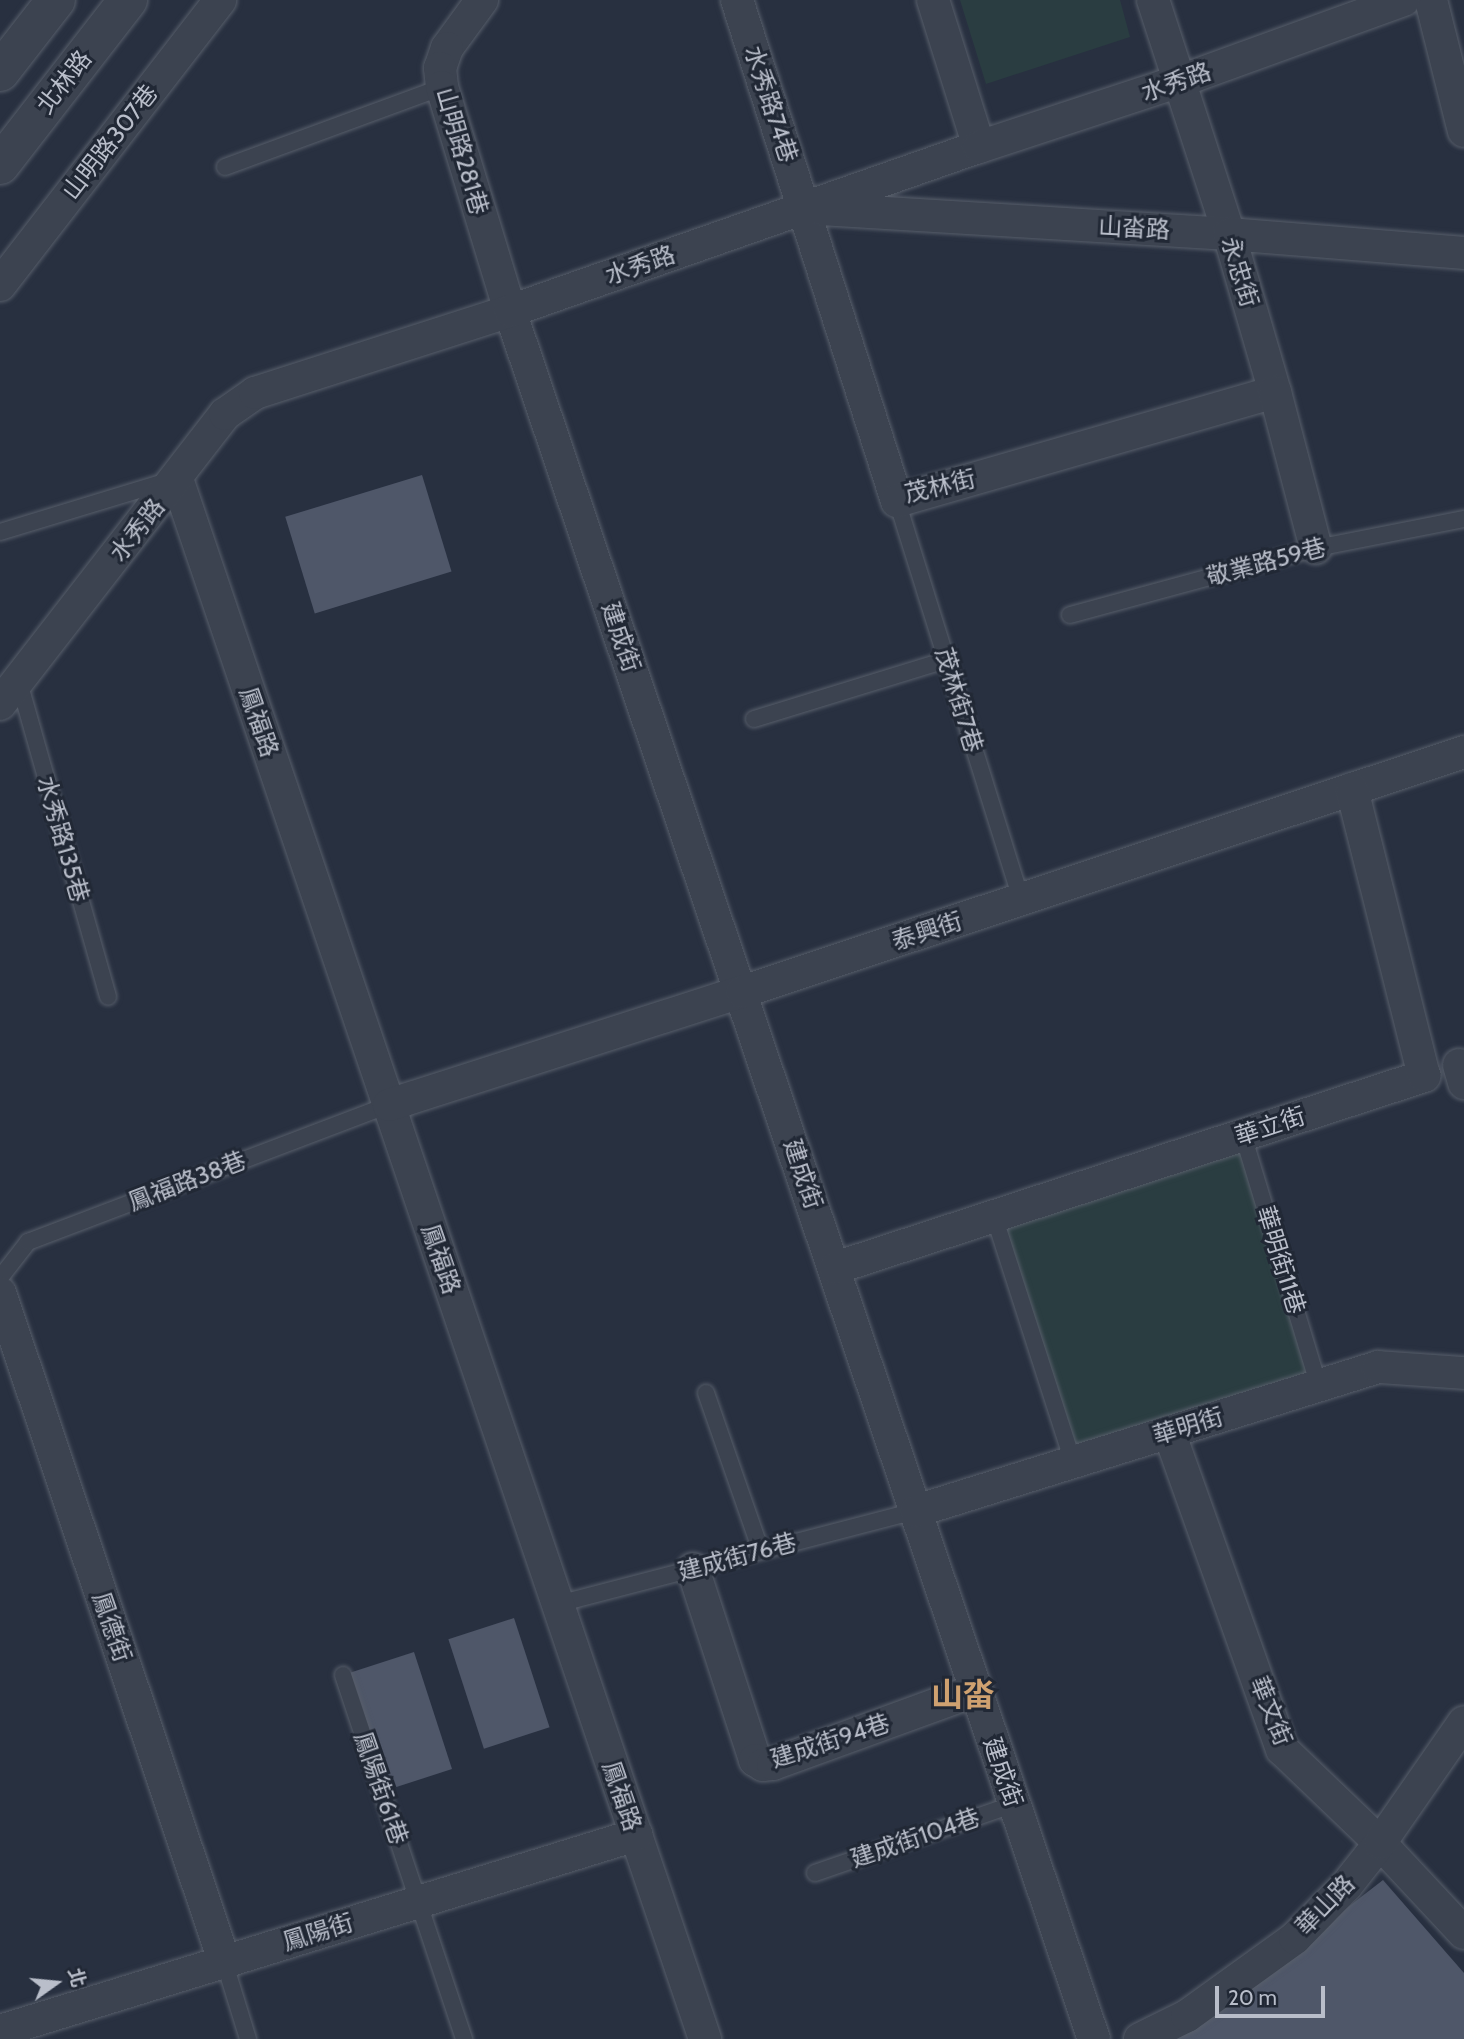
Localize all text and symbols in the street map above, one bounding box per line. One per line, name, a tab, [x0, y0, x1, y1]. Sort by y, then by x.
street label: 水秀路74巷	[739, 42, 803, 166]
street label: 北林路	[30, 45, 98, 119]
street label: 水秀路	[1137, 57, 1215, 107]
street label: 山明路307巷	[56, 79, 164, 205]
street label: 山明路281巷	[430, 84, 494, 218]
street label: 山畓路	[1097, 212, 1171, 244]
street label: 永忠街	[1216, 233, 1264, 311]
street label: 水秀路	[601, 240, 679, 290]
street label: 茂林街	[902, 464, 978, 508]
street label: 水秀路	[103, 493, 171, 567]
street label: 敬業路59巷	[1203, 532, 1329, 592]
street label: 建成街	[596, 598, 646, 676]
street label: 茂林街7巷	[929, 644, 989, 756]
street label: 鳳福路	[234, 683, 284, 761]
street label: 水秀路135巷	[31, 773, 95, 905]
street label: 泰興街	[888, 906, 966, 956]
street label: 華立街	[1231, 1101, 1309, 1151]
street label: 建成街	[778, 1135, 828, 1213]
street label: 鳳福路38巷	[124, 1145, 250, 1217]
street label: 華明街11巷	[1251, 1202, 1311, 1318]
street label: 鳳福路	[416, 1220, 466, 1298]
street label: 華明街	[1149, 1402, 1227, 1450]
street label: 建成街76巷	[675, 1527, 799, 1587]
street label: 鳳德街	[87, 1588, 137, 1666]
street label: 華文街	[1244, 1672, 1298, 1750]
district label: 山畓	[931, 1676, 995, 1714]
street label: 建成街94巷	[767, 1708, 893, 1774]
street label: 鳳陽街61巷	[348, 1728, 414, 1848]
street label: 建成街	[978, 1733, 1028, 1811]
street label: 鳳福路	[597, 1757, 647, 1835]
street label: 建成街104巷	[847, 1802, 983, 1874]
street label: 華山路	[1290, 1869, 1360, 1941]
street label: 鳳陽街	[279, 1908, 357, 1956]
north arrow	[21, 1948, 91, 2018]
text: 北	[63, 1965, 90, 1990]
scale bar	[1219, 1972, 1329, 2016]
text: 20 m	[1228, 1985, 1277, 2010]

